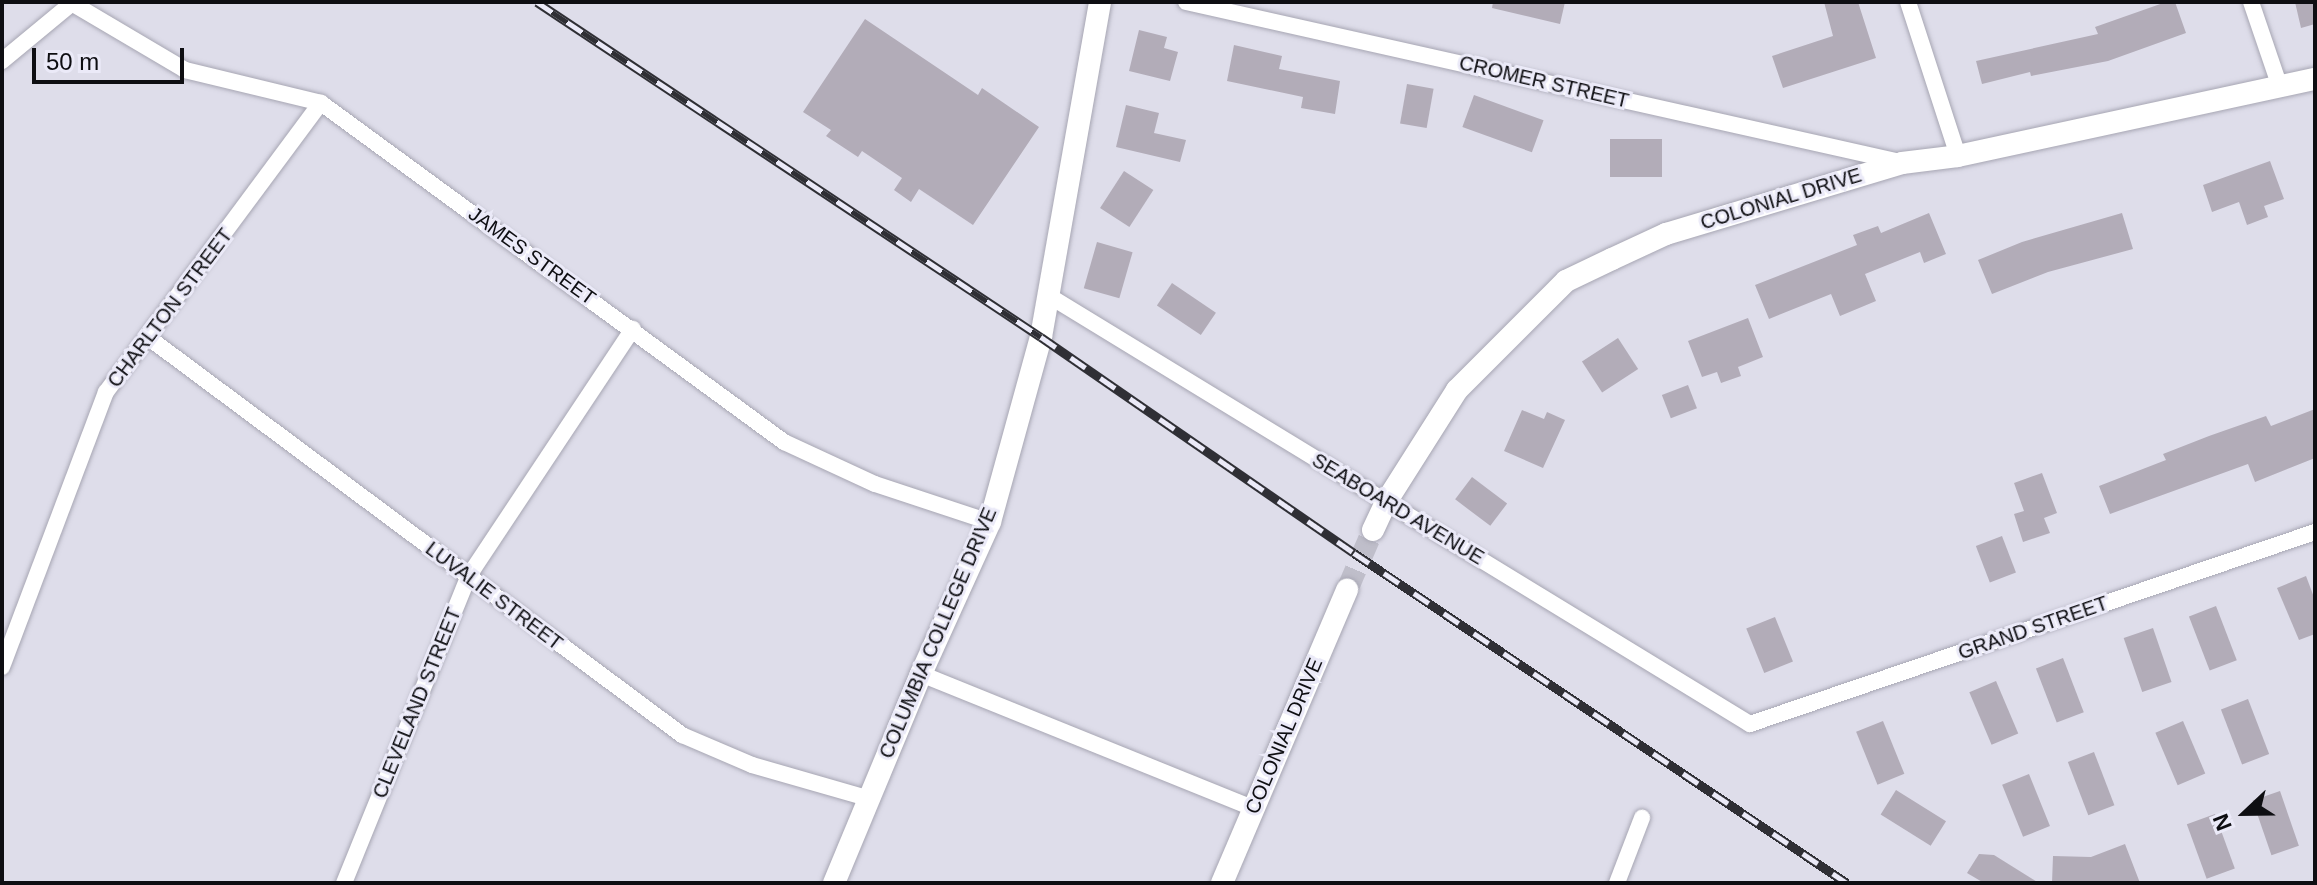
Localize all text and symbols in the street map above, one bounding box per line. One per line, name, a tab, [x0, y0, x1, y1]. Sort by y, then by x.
scale bar	[36, 32, 188, 82]
text: 50 m	[46, 48, 99, 75]
street label: CROMER STREET	[1457, 51, 1631, 113]
street label: COLONIAL DRIVE	[1697, 163, 1865, 235]
street label: JAMES STREET	[464, 202, 600, 310]
street label: CHARLTON STREET	[102, 224, 238, 392]
street label: SEABOARD AVENUE	[1307, 448, 1489, 570]
street label: COLUMBIA COLLEGE DRIVE	[874, 503, 1002, 763]
street label: LUVALIE STREET	[421, 537, 567, 655]
street label: GRAND STREET	[1955, 591, 2111, 665]
street label: CLEVELAND STREET	[368, 604, 466, 802]
street label: COLONIAL DRIVE	[1240, 654, 1328, 818]
north arrow	[2205, 773, 2285, 853]
text: N	[2208, 810, 2237, 834]

